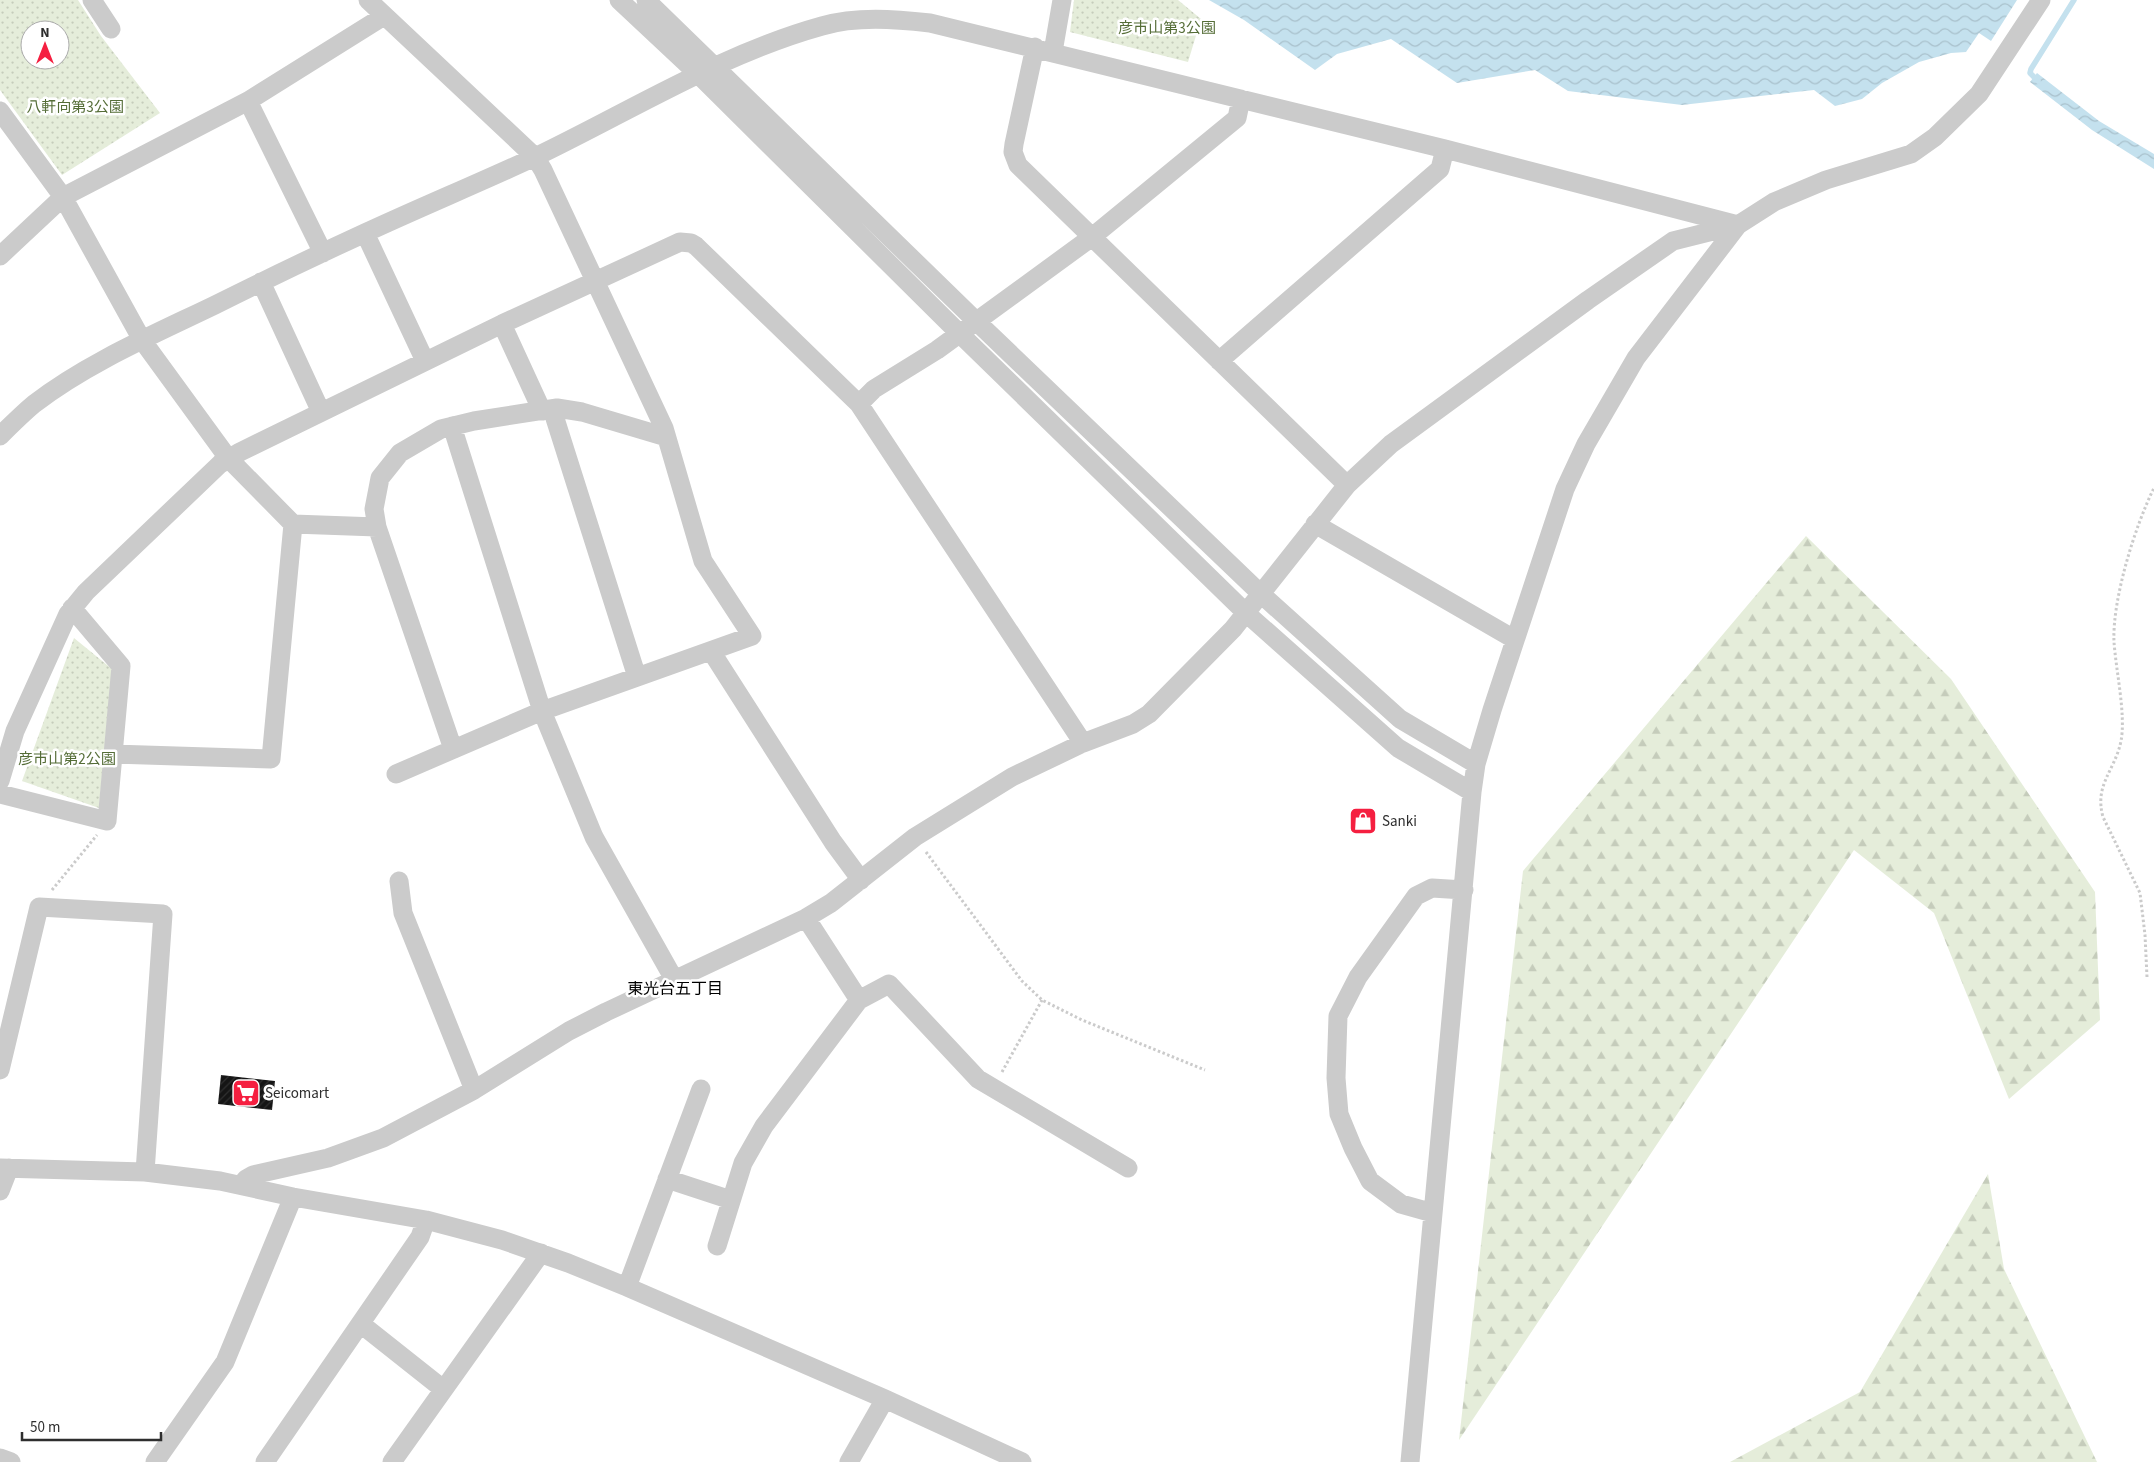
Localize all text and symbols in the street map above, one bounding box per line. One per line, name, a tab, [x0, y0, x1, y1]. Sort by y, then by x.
park label: 彦市山第3公園	[1118, 18, 1216, 39]
north arrow	[20, 20, 70, 70]
text: N	[40, 23, 50, 43]
park label: 八軒向第3公園	[26, 97, 124, 118]
park label: 彦市山第2公園	[18, 749, 116, 770]
shop icon: Sanki	[1348, 806, 1378, 836]
place label: Sanki	[1382, 811, 1417, 832]
district label: 東光台五丁目	[627, 978, 723, 1000]
supermarket icon: Seicomart	[231, 1078, 261, 1108]
place label: Seicomart	[265, 1083, 329, 1104]
scale bar	[22, 1410, 161, 1442]
text: 50 m	[30, 1417, 60, 1438]

